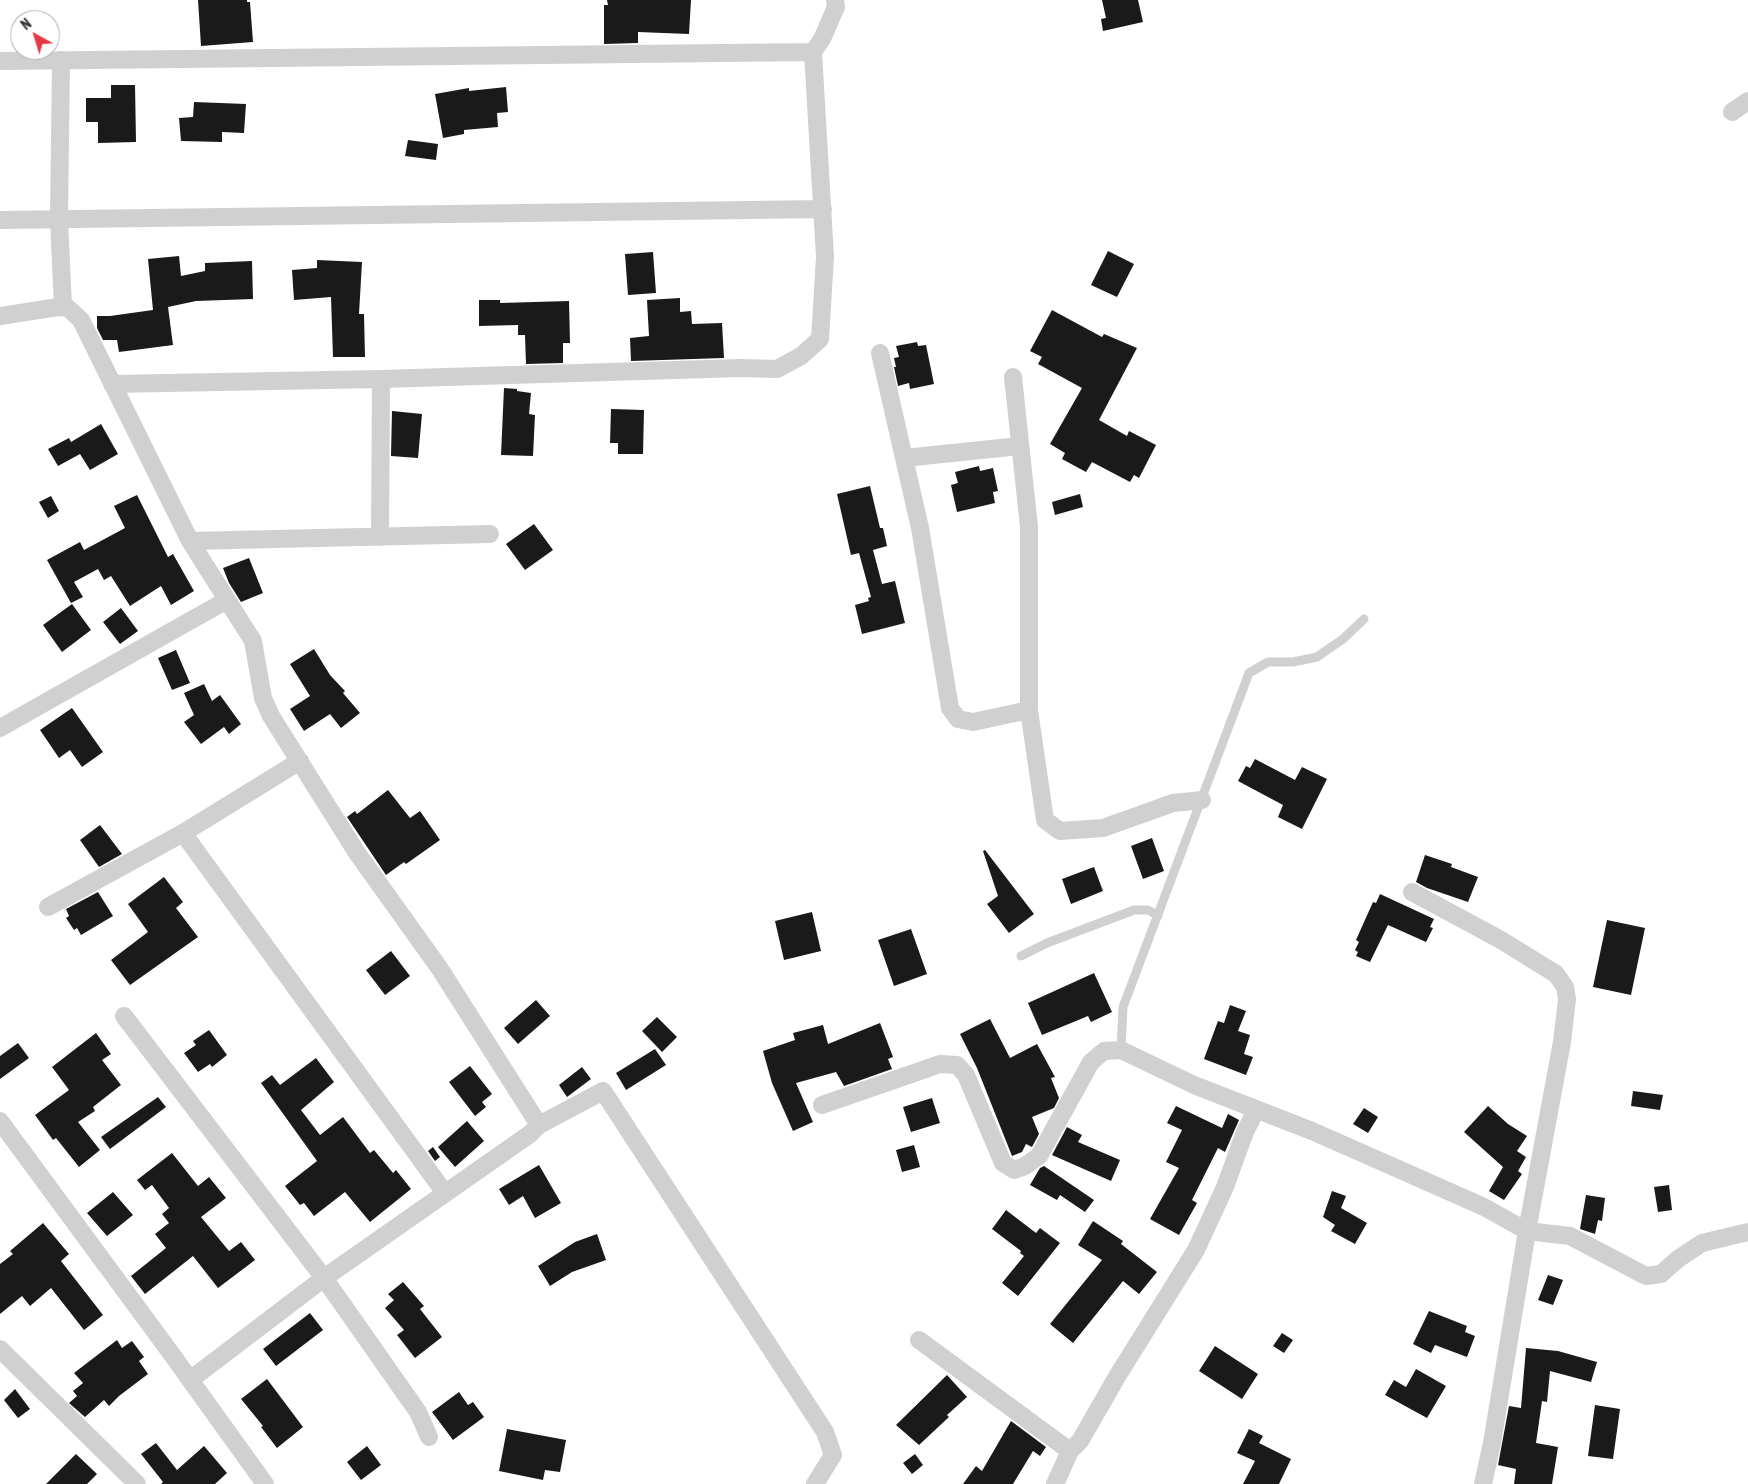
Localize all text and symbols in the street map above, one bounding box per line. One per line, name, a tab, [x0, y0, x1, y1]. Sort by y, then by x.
north arrow	[10, 10, 60, 60]
text: N	[18, 15, 34, 33]

